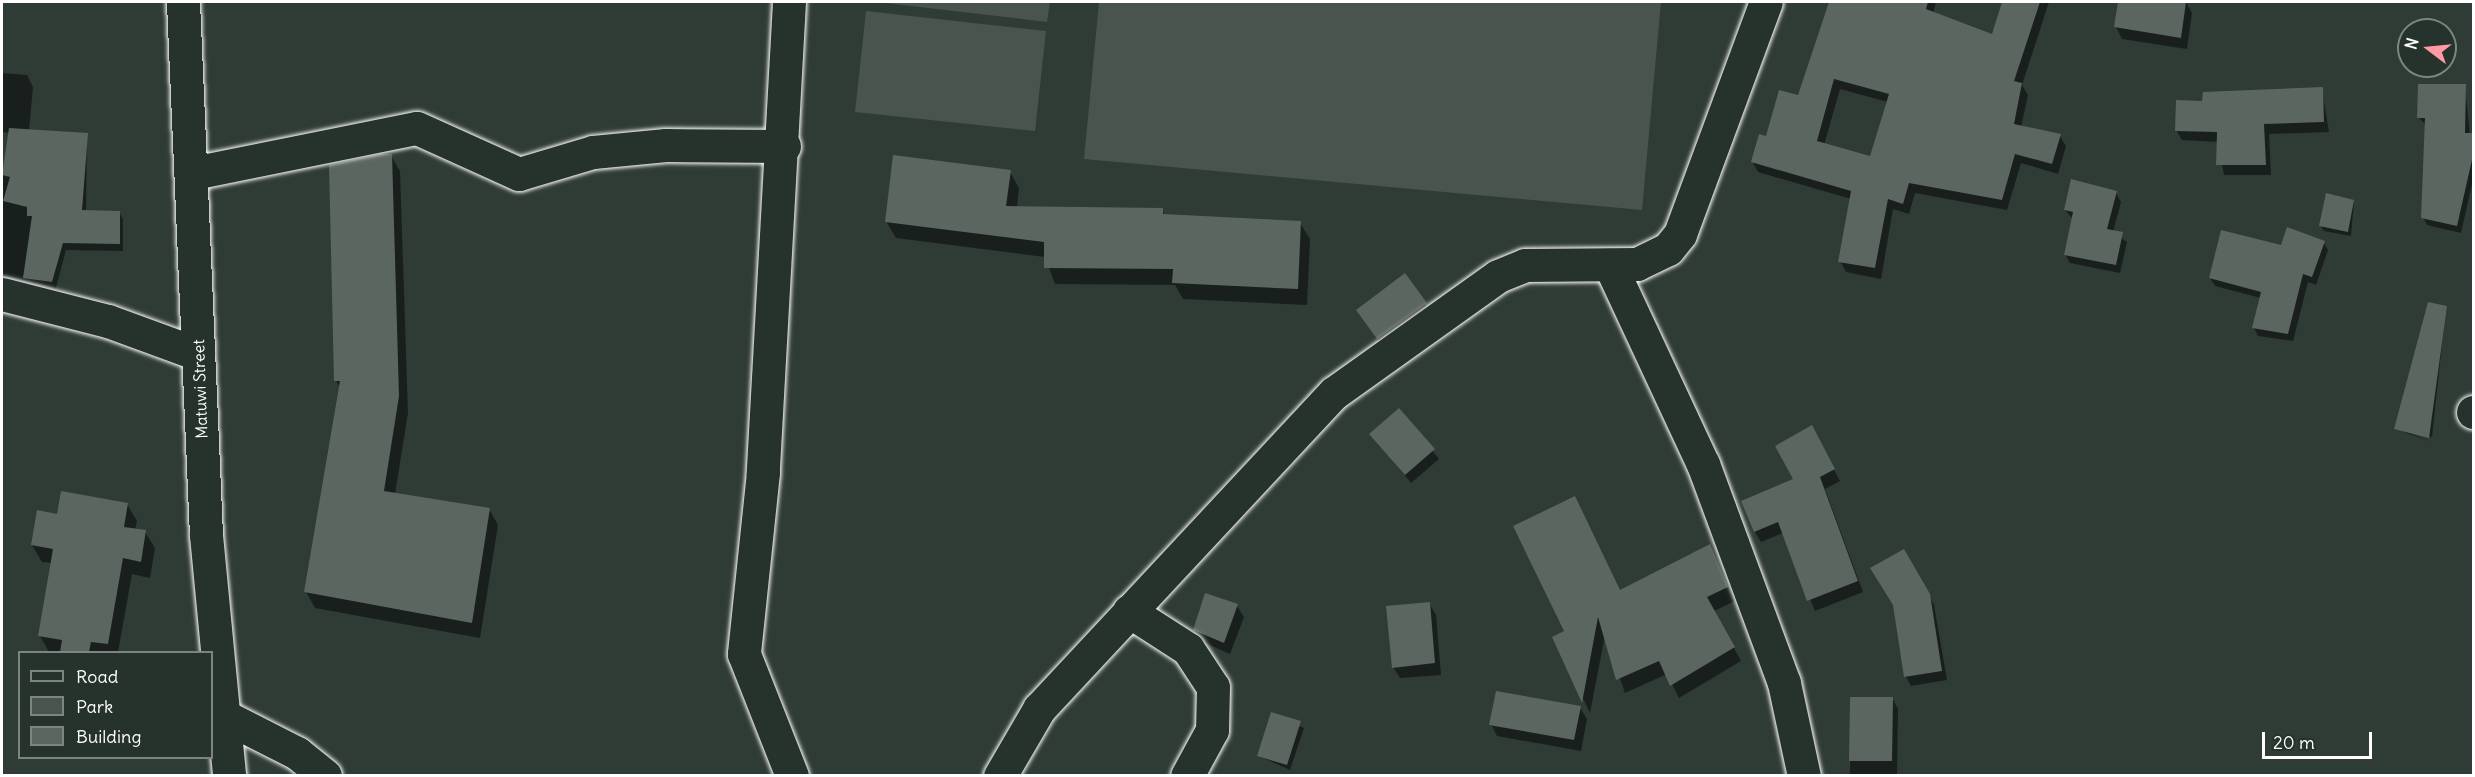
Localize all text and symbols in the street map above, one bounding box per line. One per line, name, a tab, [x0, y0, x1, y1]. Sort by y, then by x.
north arrow	[2397, 18, 2457, 78]
text: N	[2400, 36, 2423, 52]
street label: Matuwi Street	[189, 339, 211, 439]
legend	[18, 651, 213, 759]
text: Road	[76, 665, 118, 688]
text: Park	[76, 695, 113, 718]
scale bar	[2265, 720, 2374, 758]
text: Building	[76, 725, 141, 748]
text: 20 m	[2273, 731, 2315, 754]

